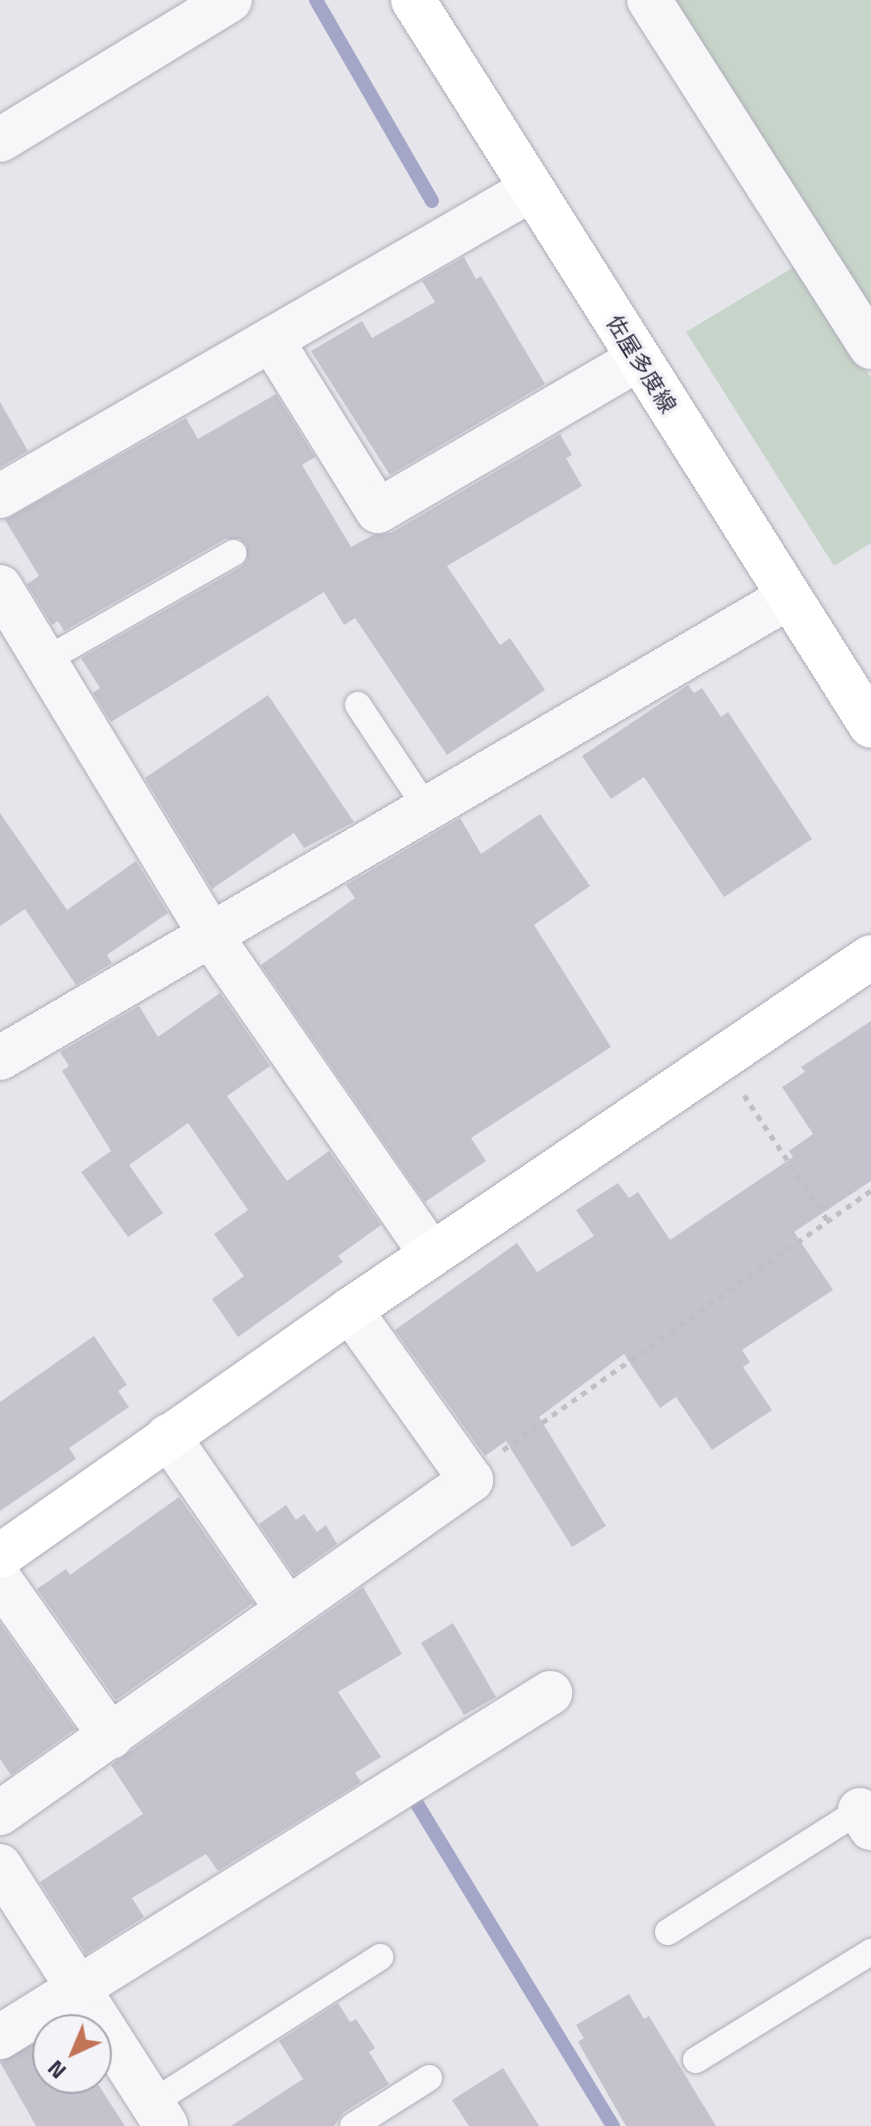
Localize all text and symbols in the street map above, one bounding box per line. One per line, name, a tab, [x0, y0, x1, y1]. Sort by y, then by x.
street label: 佐屋多度線	[601, 310, 681, 418]
north arrow	[32, 2014, 112, 2094]
text: N	[39, 2052, 74, 2087]

